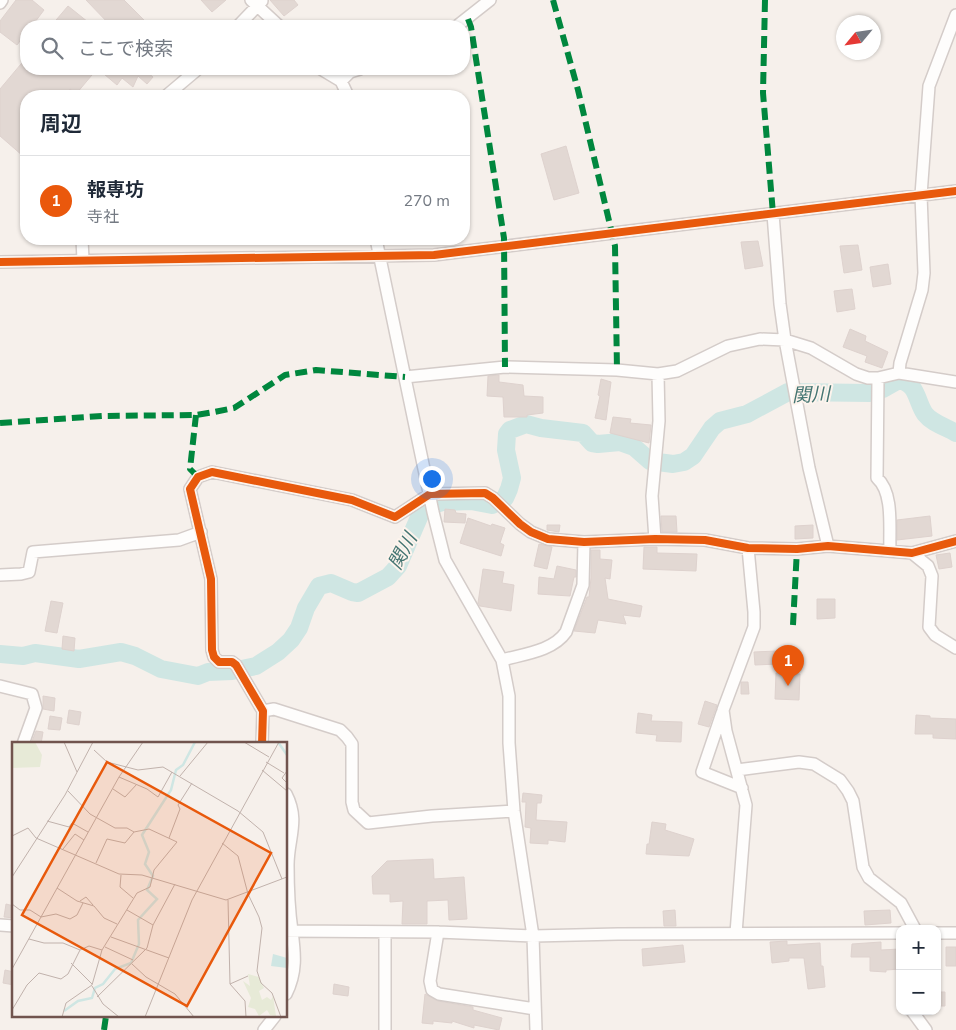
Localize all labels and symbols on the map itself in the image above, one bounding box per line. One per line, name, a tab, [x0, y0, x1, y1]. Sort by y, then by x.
north arrow	[836, 15, 881, 60]
water label: 関川	[792, 381, 832, 409]
your location	[419, 466, 445, 492]
water label: 関川	[382, 527, 424, 574]
pin: 1	[772, 645, 804, 686]
inset map	[12, 742, 288, 1018]

